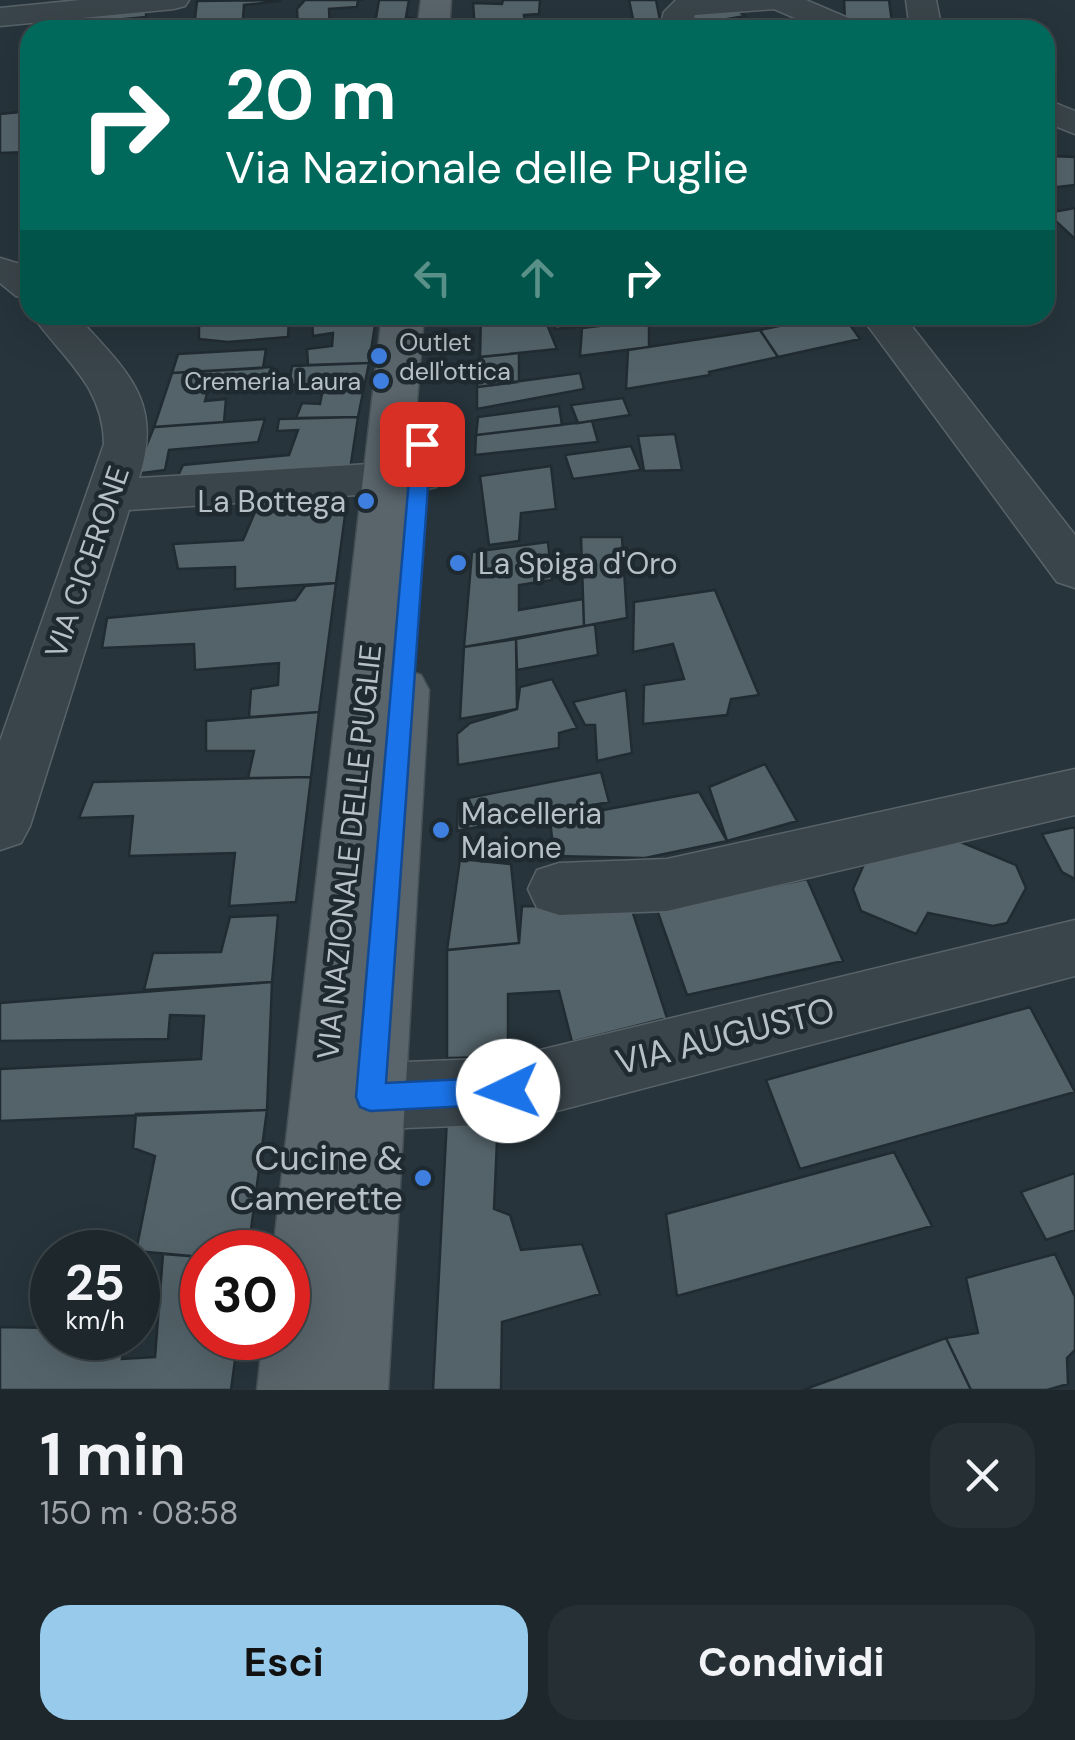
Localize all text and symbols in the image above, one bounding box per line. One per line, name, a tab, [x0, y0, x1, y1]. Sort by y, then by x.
text: 20 m	[225, 50, 397, 141]
icon: right	[60, 60, 190, 190]
text: Via Nazionale delle Puglie	[225, 138, 749, 197]
icon: left	[405, 250, 460, 305]
icon: ahead	[510, 250, 565, 305]
icon: right	[615, 250, 670, 305]
place label: Outlet dell'ottica	[399, 326, 511, 388]
marker: Outlet dell'ottica	[368, 345, 390, 367]
place label: Cremeria Laura	[184, 365, 361, 398]
marker: Cremeria Laura	[370, 370, 392, 392]
pin	[380, 402, 465, 487]
icon: arrive	[395, 417, 450, 472]
street label: VIA CICERONE	[36, 461, 138, 663]
place label: La Bottega	[198, 482, 346, 521]
marker: La Bottega	[355, 490, 377, 512]
place label: La Spiga d'Oro	[478, 544, 678, 583]
marker: La Spiga d'Oro	[447, 552, 469, 574]
street label: VIA NAZIONALE DELLE PUGLIE	[308, 642, 390, 1062]
place label: Macelleria Maione	[461, 794, 602, 867]
marker: Macelleria Maione	[430, 819, 452, 841]
street label: VIA AUGUSTO	[611, 987, 839, 1085]
position arrow	[456, 1039, 560, 1143]
place label: Cucine & Camerette	[229, 1135, 403, 1221]
marker: Cucine & Camerette	[412, 1167, 434, 1189]
speed limit sign: 30	[180, 1230, 310, 1360]
text: 25	[65, 1250, 125, 1316]
text: km/h	[65, 1304, 125, 1337]
text: 1 min	[40, 1415, 186, 1494]
button: close	[930, 1423, 1035, 1528]
text: 150 m · 08:58	[40, 1492, 239, 1534]
button: Esci	[40, 1605, 528, 1720]
button: Condividi	[548, 1605, 1035, 1720]

